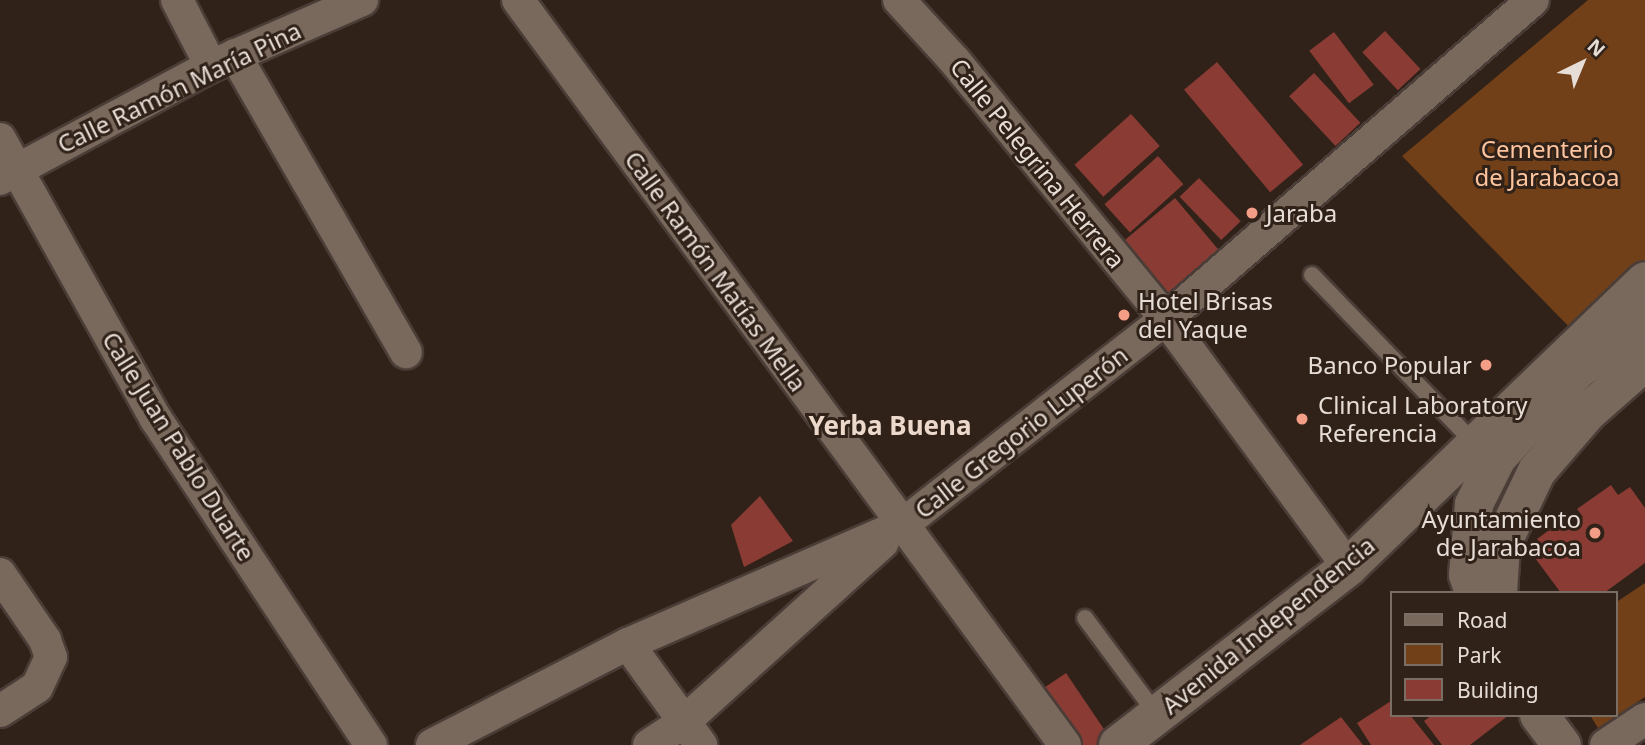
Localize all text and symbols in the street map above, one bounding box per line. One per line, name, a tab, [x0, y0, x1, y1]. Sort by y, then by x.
street label: Calle Ramón María Pina	[53, 15, 305, 159]
north arrow	[1547, 28, 1617, 98]
text: N	[1582, 33, 1611, 62]
street label: Calle Pelegrina Herrera	[945, 52, 1131, 274]
park label: Cementerio de Jarabacoa	[1474, 135, 1620, 191]
street label: Calle Ramón Matías Mella	[619, 145, 813, 397]
place label: Jaraba	[1266, 199, 1337, 227]
marker: Jaraba	[1244, 205, 1260, 221]
place label: Hotel Brisas del Yaque	[1138, 287, 1273, 343]
marker: Hotel Brisas del Yaque	[1116, 307, 1132, 323]
street label: Calle Juan Pablo Duarte	[97, 326, 261, 566]
street label: Calle Gregorio Luperón	[909, 340, 1133, 524]
place label: Banco Popular	[1308, 351, 1472, 379]
marker: Banco Popular	[1478, 357, 1494, 373]
place label: Clinical Laboratory Referencia	[1318, 391, 1528, 447]
marker: Clinical Laboratory Referencia	[1292, 409, 1312, 429]
district label: Yerba Buena	[808, 410, 972, 442]
place label: Ayuntamiento de Jarabacoa	[1421, 505, 1581, 561]
marker: Ayuntamiento de Jarabacoa	[1587, 525, 1603, 541]
street label: Avenida Independencia	[1156, 530, 1380, 720]
legend	[1390, 591, 1617, 717]
text: Road	[1457, 606, 1507, 634]
text: Park	[1457, 641, 1501, 669]
text: Building	[1457, 676, 1539, 704]

